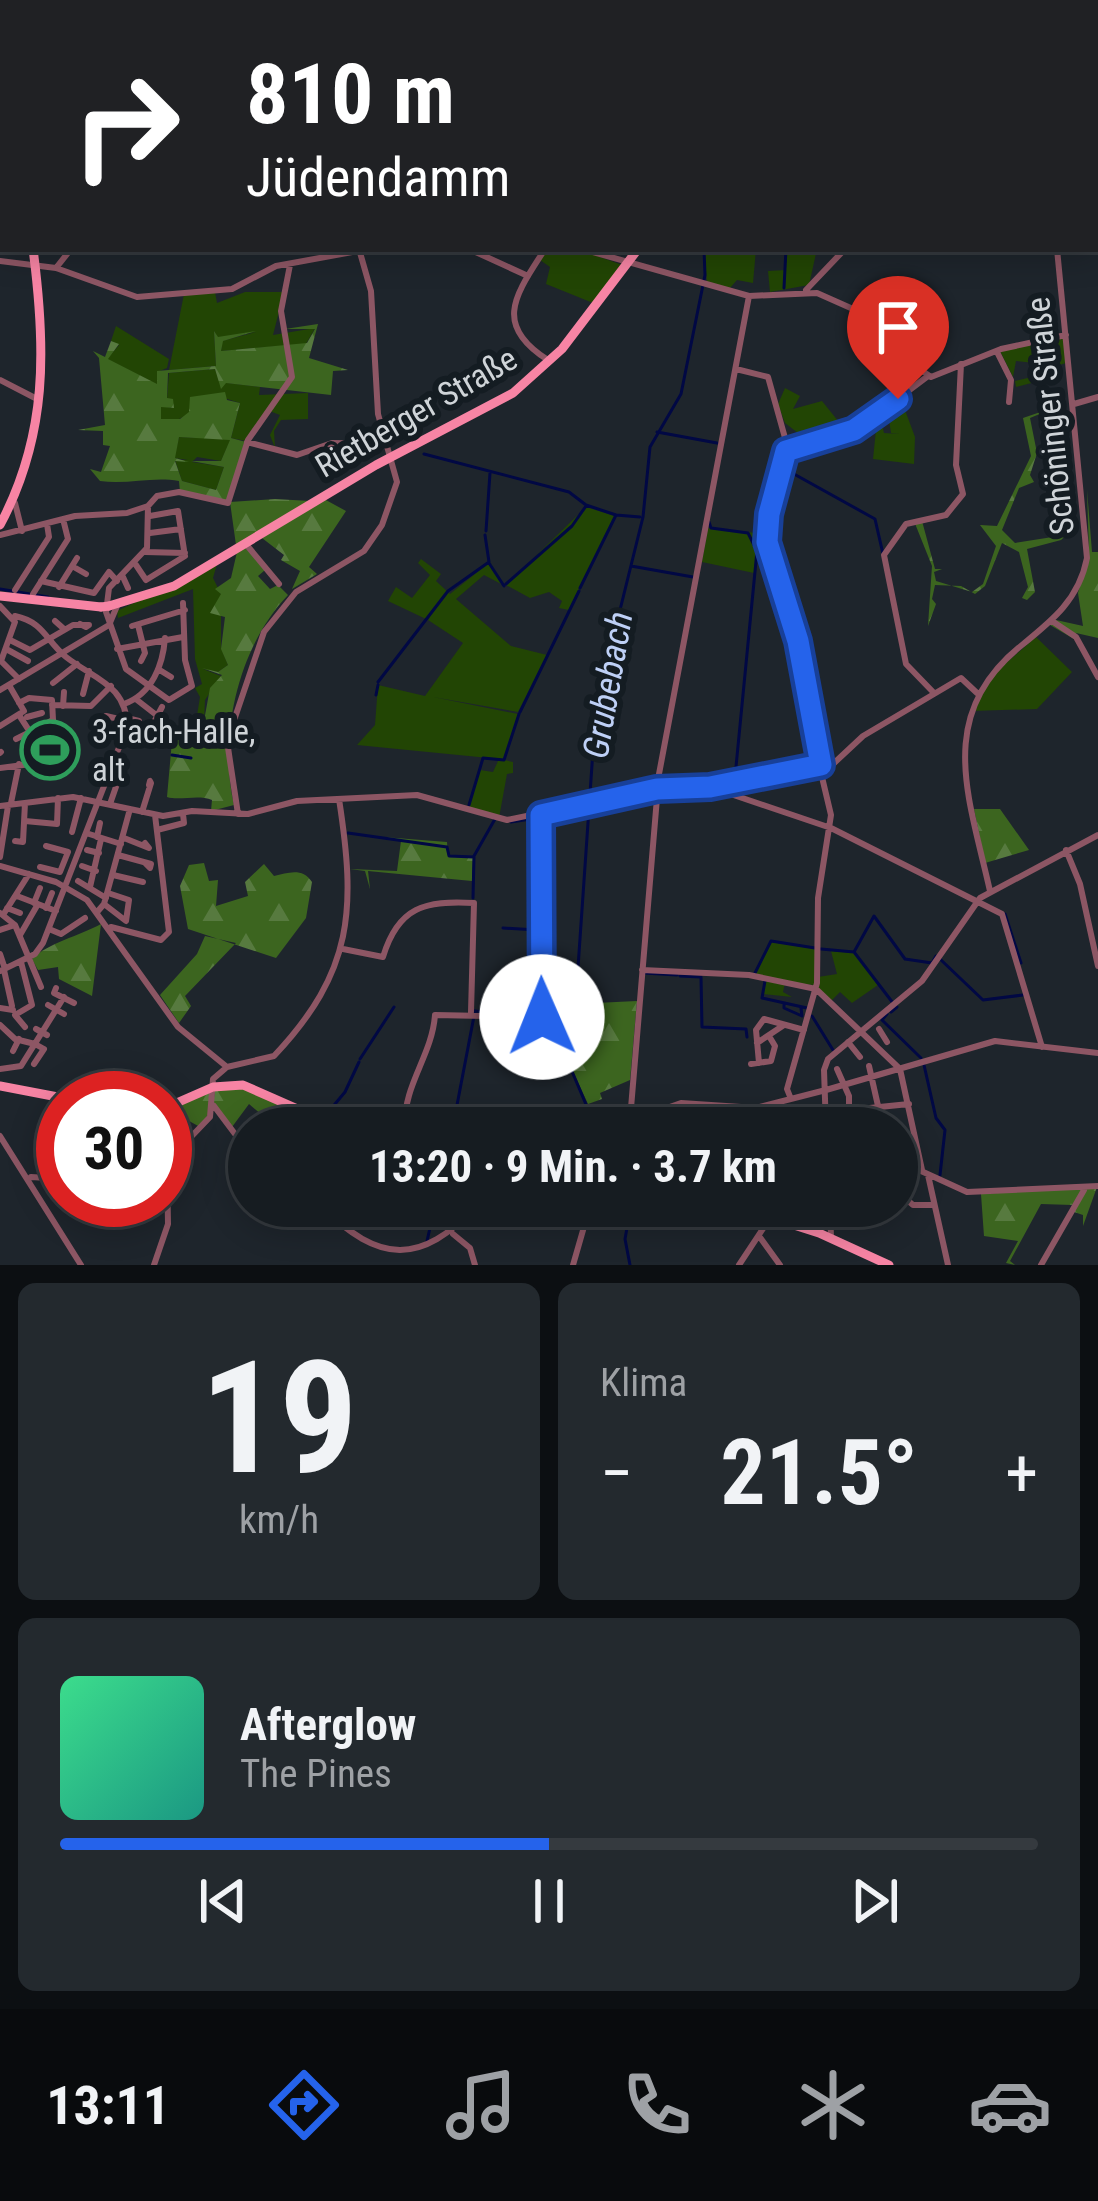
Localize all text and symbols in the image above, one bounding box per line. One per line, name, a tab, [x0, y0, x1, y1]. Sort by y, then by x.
text: 810 m	[246, 45, 455, 144]
icon: right	[48, 48, 204, 204]
text: Jüdendamm	[246, 146, 510, 209]
pin	[847, 276, 949, 399]
icon: arrive	[865, 294, 931, 360]
street label: Schöninger Straße	[1018, 295, 1082, 537]
street label: Rietberger Straße	[308, 339, 524, 485]
water label: Grubebach	[574, 608, 642, 762]
place label: 3-fach-Halle, alt	[92, 712, 255, 789]
sports icon: 3-fach-Halle, alt	[19, 719, 81, 781]
position arrow	[479, 954, 605, 1080]
speed limit sign: 30	[36, 1071, 192, 1227]
text: 13:20 · 9 Min. · 3.7 km	[369, 1140, 777, 1193]
text: 19	[200, 1327, 358, 1510]
text: Klima	[600, 1360, 687, 1406]
text: 21.5°	[720, 1421, 918, 1526]
text: −	[600, 1435, 633, 1512]
text: +	[1005, 1435, 1038, 1512]
text: km/h	[239, 1497, 319, 1543]
text: Afterglow	[240, 1698, 416, 1751]
text: The Pines	[240, 1751, 392, 1797]
icon: previous	[190, 1868, 256, 1934]
icon: pause	[516, 1868, 582, 1934]
icon: next	[842, 1868, 908, 1934]
icon: directions	[262, 2063, 346, 2147]
icon: music	[439, 2063, 523, 2147]
icon: phone	[615, 2063, 699, 2147]
icon: climate	[791, 2063, 875, 2147]
icon: car	[968, 2063, 1052, 2147]
text: 13:11	[46, 2074, 170, 2137]

